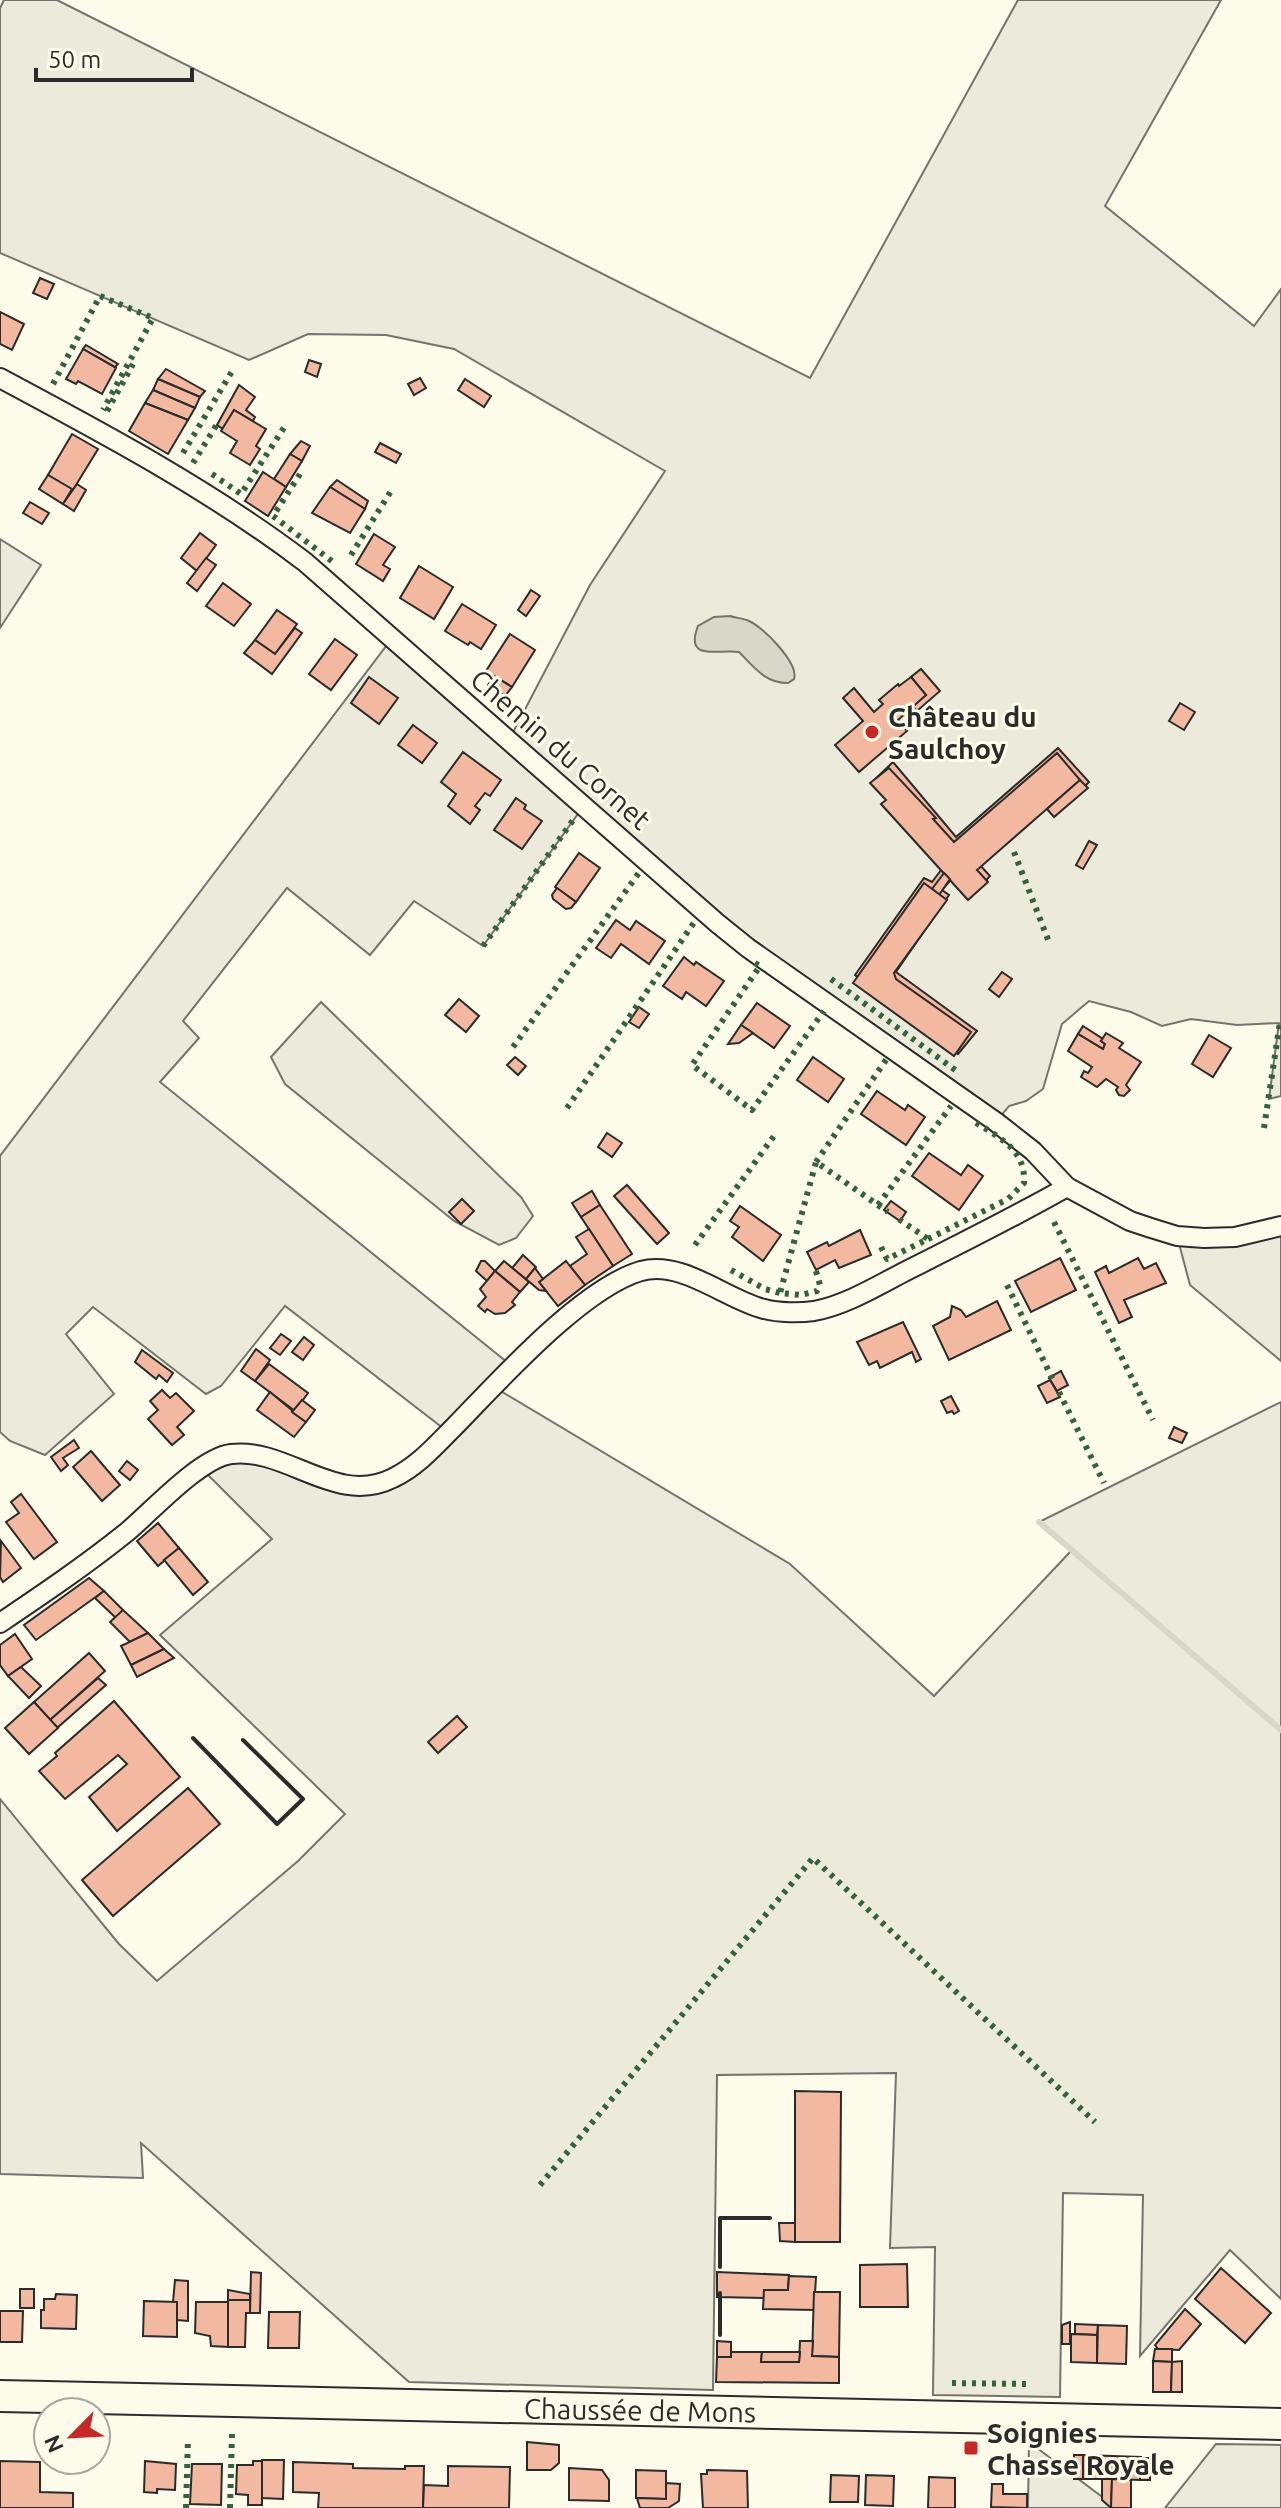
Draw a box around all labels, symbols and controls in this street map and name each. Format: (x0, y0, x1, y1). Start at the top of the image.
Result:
scale bar (36, 32, 192, 82)
text: 50 m (48, 46, 101, 73)
street label: Chemin du Cornet (465, 663, 657, 835)
place label: Château du Saulchoy (888, 701, 1037, 764)
marker: Château du Saulchoy (863, 723, 881, 741)
street label: Chaussée de Mons (524, 2392, 756, 2428)
north arrow (32, 2396, 112, 2476)
place label: Soignies Chasse Royale (987, 2417, 1175, 2480)
text: N (39, 2432, 68, 2457)
marker: Soignies Chasse Royale (962, 2439, 980, 2457)

